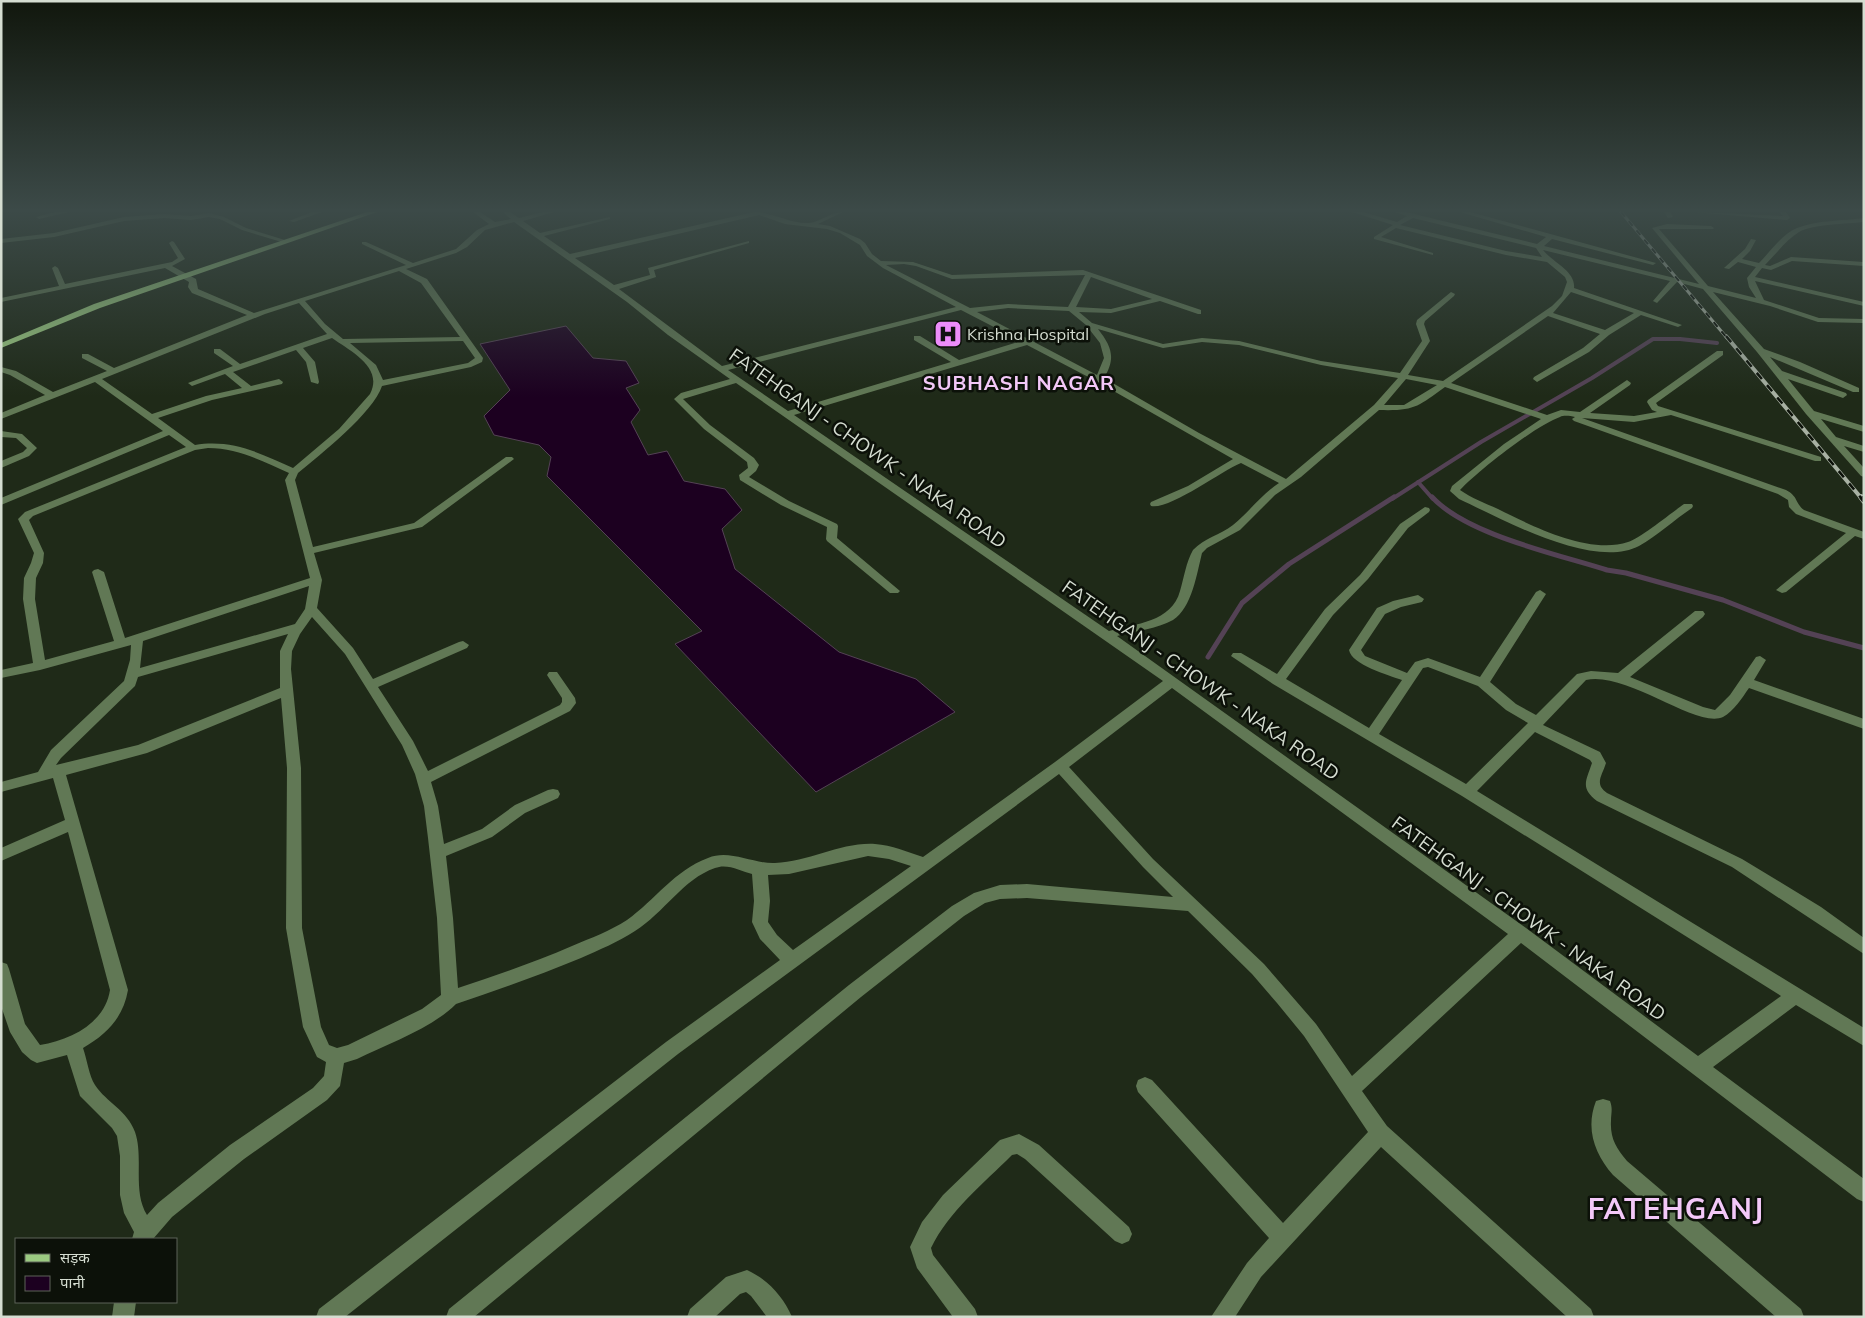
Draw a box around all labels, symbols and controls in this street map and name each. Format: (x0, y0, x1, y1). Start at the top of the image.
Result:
hospital icon: Krishna Hospital (933, 319, 963, 349)
place label: Krishna Hospital (967, 324, 1089, 344)
street label: FATEHGANJ - CHOWK - NAKA ROAD (725, 343, 1011, 553)
district label: SUBHASH NAGAR (923, 370, 1115, 395)
street label: FATEHGANJ - CHOWK - NAKA ROAD (1058, 575, 1344, 785)
street label: FATEHGANJ - CHOWK - NAKA ROAD (1387, 810, 1671, 1026)
district label: FATEHGANJ (1588, 1190, 1764, 1226)
legend (15, 1238, 178, 1303)
text: सड़क (60, 1248, 90, 1267)
text: पानी (60, 1273, 86, 1292)

